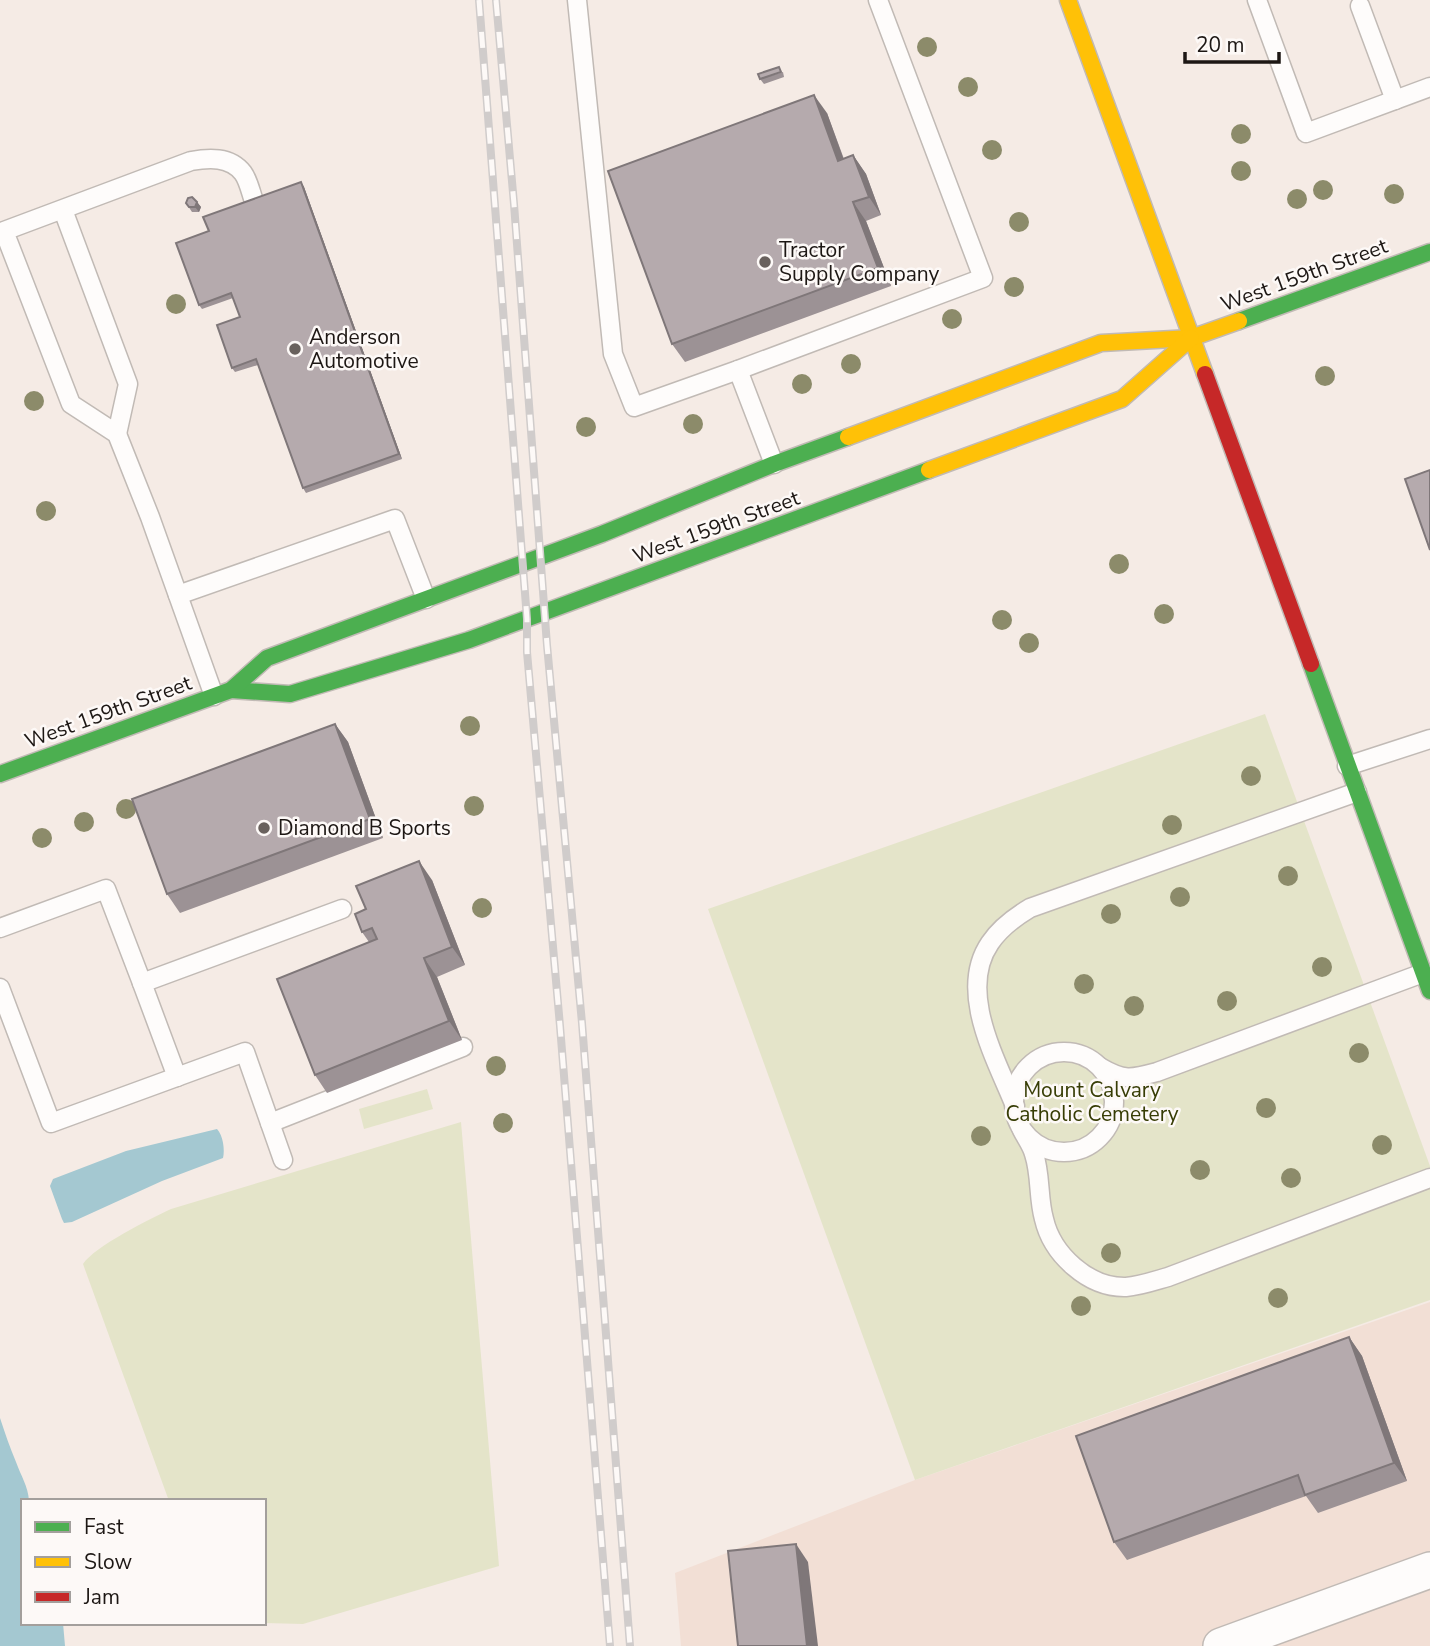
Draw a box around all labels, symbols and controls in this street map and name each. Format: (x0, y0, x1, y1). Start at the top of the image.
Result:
scale bar (1185, 21, 1280, 65)
text: 20 m (1196, 31, 1245, 59)
street label: West 159th Street (1217, 232, 1392, 318)
place label: Tractor Supply Company (779, 236, 940, 288)
marker: Tractor Supply Company (757, 254, 773, 270)
place label: Anderson Automotive (309, 323, 419, 375)
marker: Anderson Automotive (287, 341, 303, 357)
street label: West 159th Street (629, 484, 804, 570)
street label: West 159th Street (21, 669, 196, 755)
place label: Diamond B Sports (278, 814, 451, 842)
marker: Diamond B Sports (256, 820, 272, 836)
park label: Mount Calvary Catholic Cemetery (1005, 1076, 1179, 1128)
legend (21, 1499, 266, 1625)
text: Fast (84, 1513, 124, 1541)
text: Slow (84, 1548, 133, 1576)
text: Jam (83, 1583, 120, 1611)

